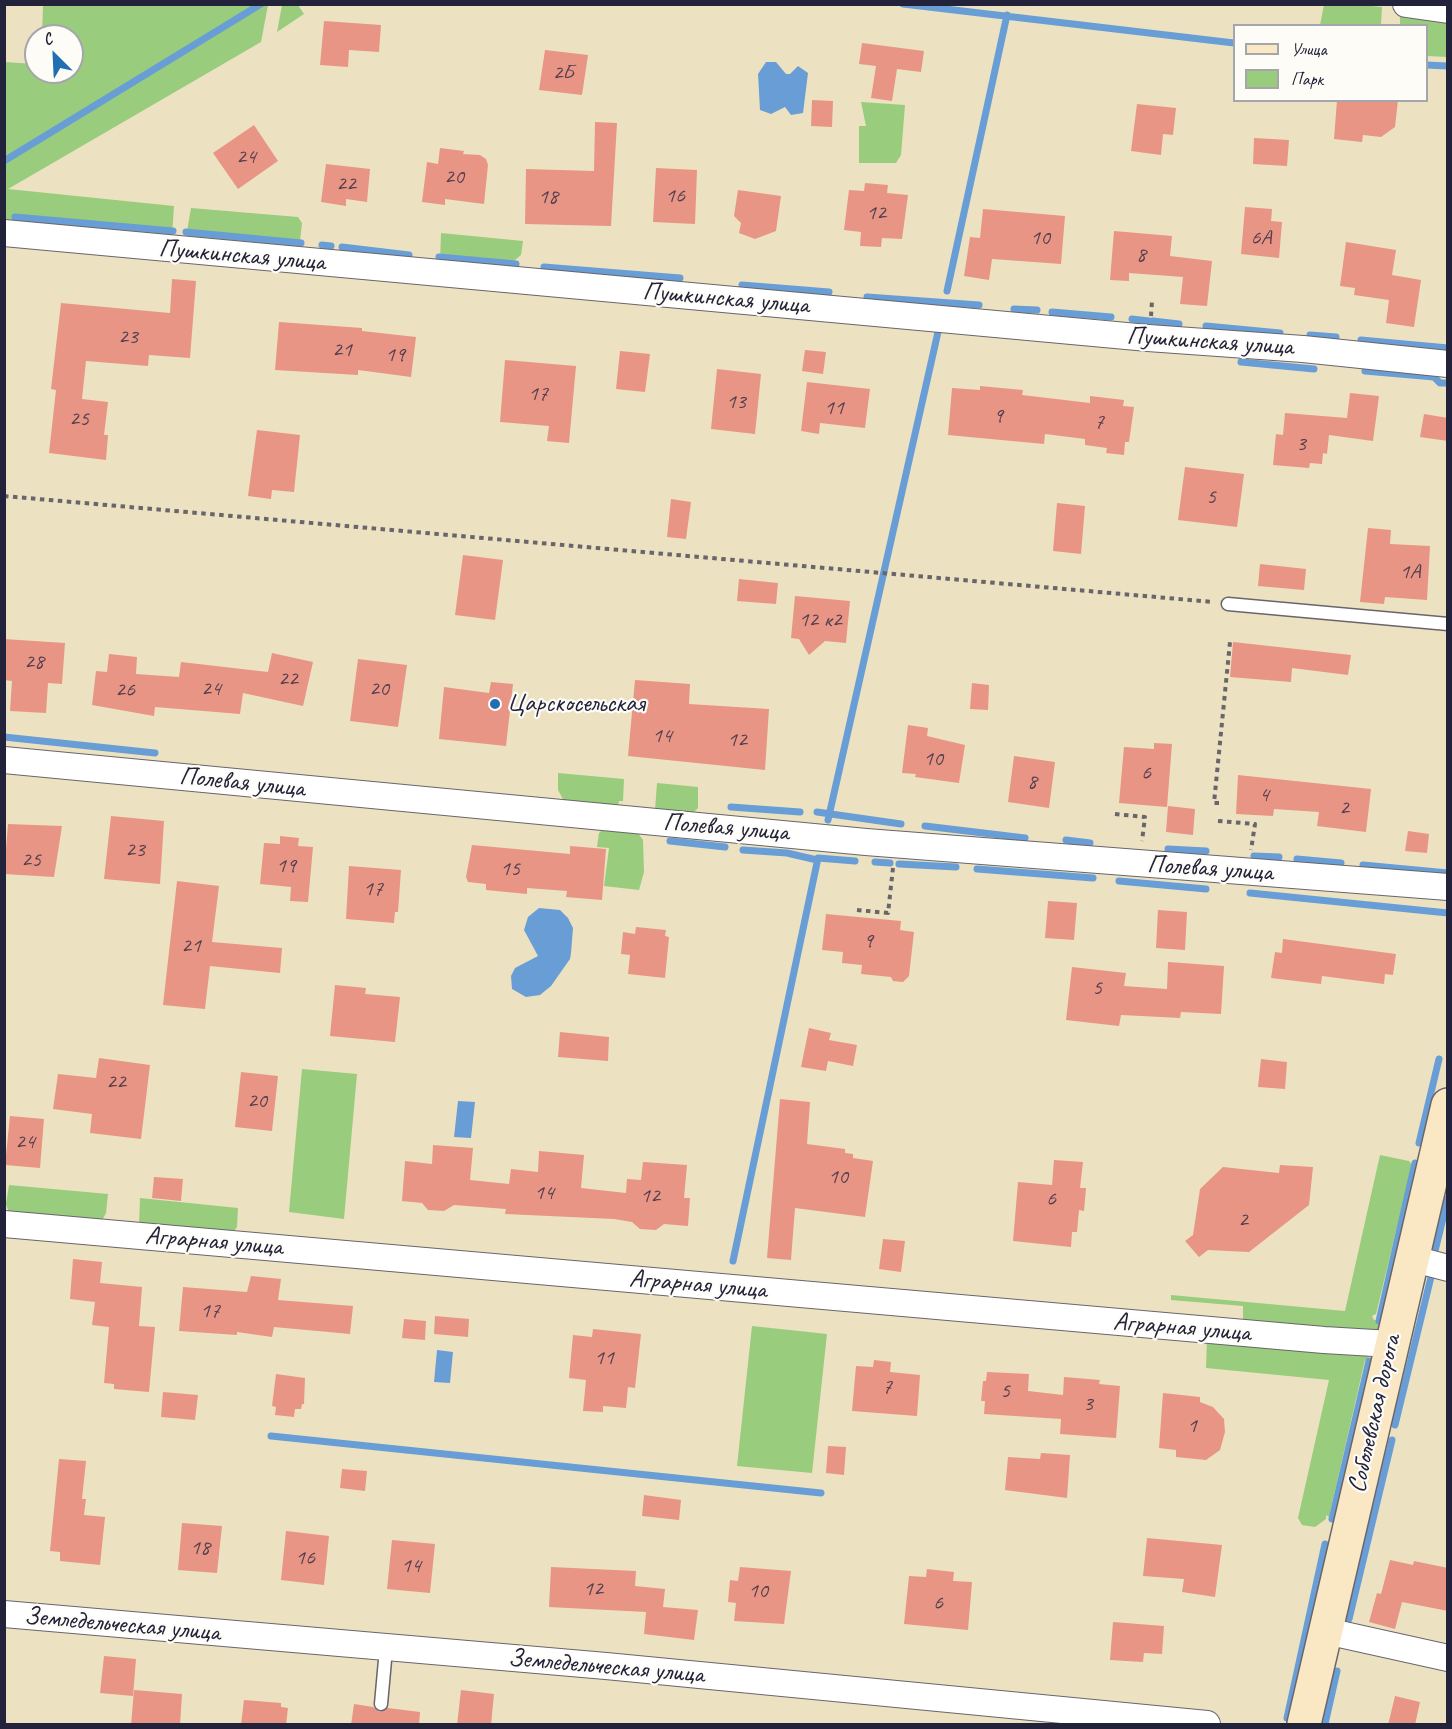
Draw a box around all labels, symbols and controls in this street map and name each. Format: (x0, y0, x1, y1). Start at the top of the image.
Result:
north arrow (24, 24, 84, 84)
legend (1233, 24, 1428, 102)
text: С (40, 29, 55, 50)
text: Улица (1291, 38, 1327, 60)
house number: 2Б (552, 60, 574, 86)
text: Парк (1291, 68, 1323, 90)
house number: 24 (236, 144, 256, 170)
house number: 20 (444, 164, 464, 190)
house number: 22 (336, 171, 356, 197)
house number: 16 (665, 183, 685, 209)
house number: 18 (538, 184, 558, 210)
house number: 12 (866, 200, 886, 226)
house number: 10 (1030, 225, 1050, 251)
house number: 6А (1251, 225, 1271, 251)
street label: Пушкинская улица (158, 233, 326, 279)
house number: 8 (1136, 242, 1146, 268)
street label: Пушкинская улица (642, 276, 810, 322)
street label: Пушкинская улица (1126, 321, 1294, 363)
house number: 23 (118, 324, 138, 350)
house number: 21 (332, 337, 352, 363)
house number: 19 (385, 342, 405, 368)
house number: 17 (528, 381, 548, 407)
house number: 13 (726, 389, 746, 415)
house number: 11 (824, 395, 844, 421)
house number: 9 (993, 403, 1003, 429)
house number: 25 (69, 406, 89, 432)
house number: 7 (1094, 409, 1104, 435)
house number: 3 (1296, 431, 1306, 457)
house number: 5 (1206, 484, 1216, 510)
house number: 1А (1400, 559, 1420, 585)
house number: 12 к2 (798, 607, 842, 633)
house number: 28 (24, 649, 44, 675)
house number: 22 (278, 666, 298, 692)
house number: 24 (201, 676, 221, 702)
house number: 20 (369, 676, 389, 702)
house number: 26 (115, 677, 135, 703)
place label: Царскосельская (507, 688, 644, 720)
marker: Царскосельская (488, 697, 502, 711)
house number: 14 (652, 723, 672, 749)
house number: 12 (727, 727, 747, 753)
house number: 10 (923, 746, 943, 772)
house number: 6 (1141, 760, 1151, 786)
street label: Полевая улица (178, 761, 306, 805)
house number: 8 (1027, 769, 1037, 795)
house number: 4 (1259, 782, 1269, 808)
house number: 2 (1339, 795, 1349, 821)
street label: Полевая улица (662, 807, 790, 849)
house number: 23 (125, 837, 145, 863)
house number: 25 (21, 847, 41, 873)
street label: Полевая улица (1146, 849, 1274, 889)
house number: 19 (276, 853, 296, 879)
house number: 15 (500, 856, 520, 882)
house number: 17 (363, 876, 383, 902)
house number: 9 (863, 928, 873, 954)
house number: 21 (181, 933, 201, 959)
house number: 5 (1092, 975, 1102, 1001)
house number: 22 (106, 1069, 126, 1095)
house number: 20 (247, 1088, 267, 1114)
house number: 24 (15, 1129, 35, 1155)
house number: 10 (828, 1164, 848, 1190)
house number: 14 (534, 1180, 554, 1206)
house number: 12 (640, 1183, 660, 1209)
house number: 6 (1046, 1186, 1056, 1212)
house number: 2 (1238, 1207, 1248, 1233)
street label: Аграрная улица (144, 1220, 284, 1264)
street label: Аграрная улица (628, 1263, 768, 1307)
house number: 17 (200, 1298, 220, 1324)
street label: Аграрная улица (1112, 1306, 1252, 1350)
street label: Соболевская дорога (1342, 1332, 1408, 1496)
house number: 11 (594, 1345, 614, 1371)
house number: 7 (882, 1374, 892, 1400)
house number: 5 (1000, 1378, 1010, 1404)
house number: 3 (1083, 1391, 1093, 1417)
house number: 1 (1187, 1413, 1197, 1439)
house number: 18 (190, 1535, 210, 1561)
house number: 16 (295, 1545, 315, 1571)
house number: 14 (401, 1553, 421, 1579)
house number: 12 (583, 1576, 603, 1602)
house number: 10 (748, 1578, 768, 1604)
house number: 6 (933, 1590, 943, 1616)
street label: Земледельческая улица (23, 1601, 221, 1649)
street label: Земледельческая улица (507, 1643, 705, 1691)

